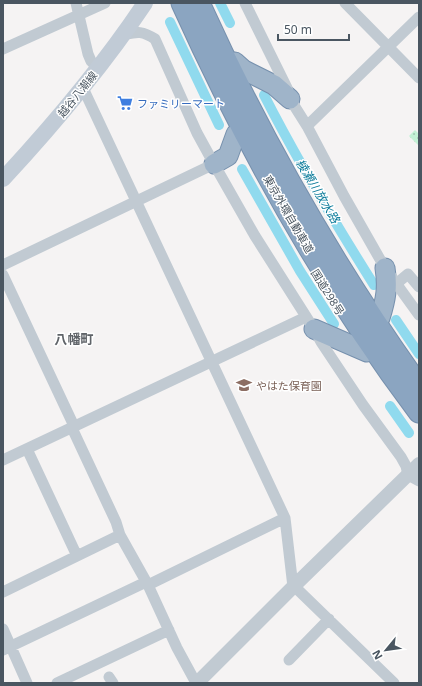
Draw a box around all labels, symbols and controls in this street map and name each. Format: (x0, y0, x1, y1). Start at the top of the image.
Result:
scale bar (278, 16, 349, 42)
text: 50 m (284, 21, 312, 38)
street label: 越谷八潮線 (54, 68, 100, 120)
supermarket icon: ファミリーマート (116, 94, 134, 112)
place label: ファミリーマート (137, 96, 225, 111)
water label: 綾瀬川放水路 (292, 156, 344, 227)
street label: 東京外環自動車道 (261, 172, 317, 256)
street label: 国道298号 (308, 266, 348, 318)
district label: 八幡町 (54, 330, 94, 348)
school or university icon: やはた保育園 (235, 376, 253, 394)
place label: やはた保育園 (256, 378, 322, 393)
north arrow (366, 630, 406, 670)
text: N (368, 648, 386, 663)

